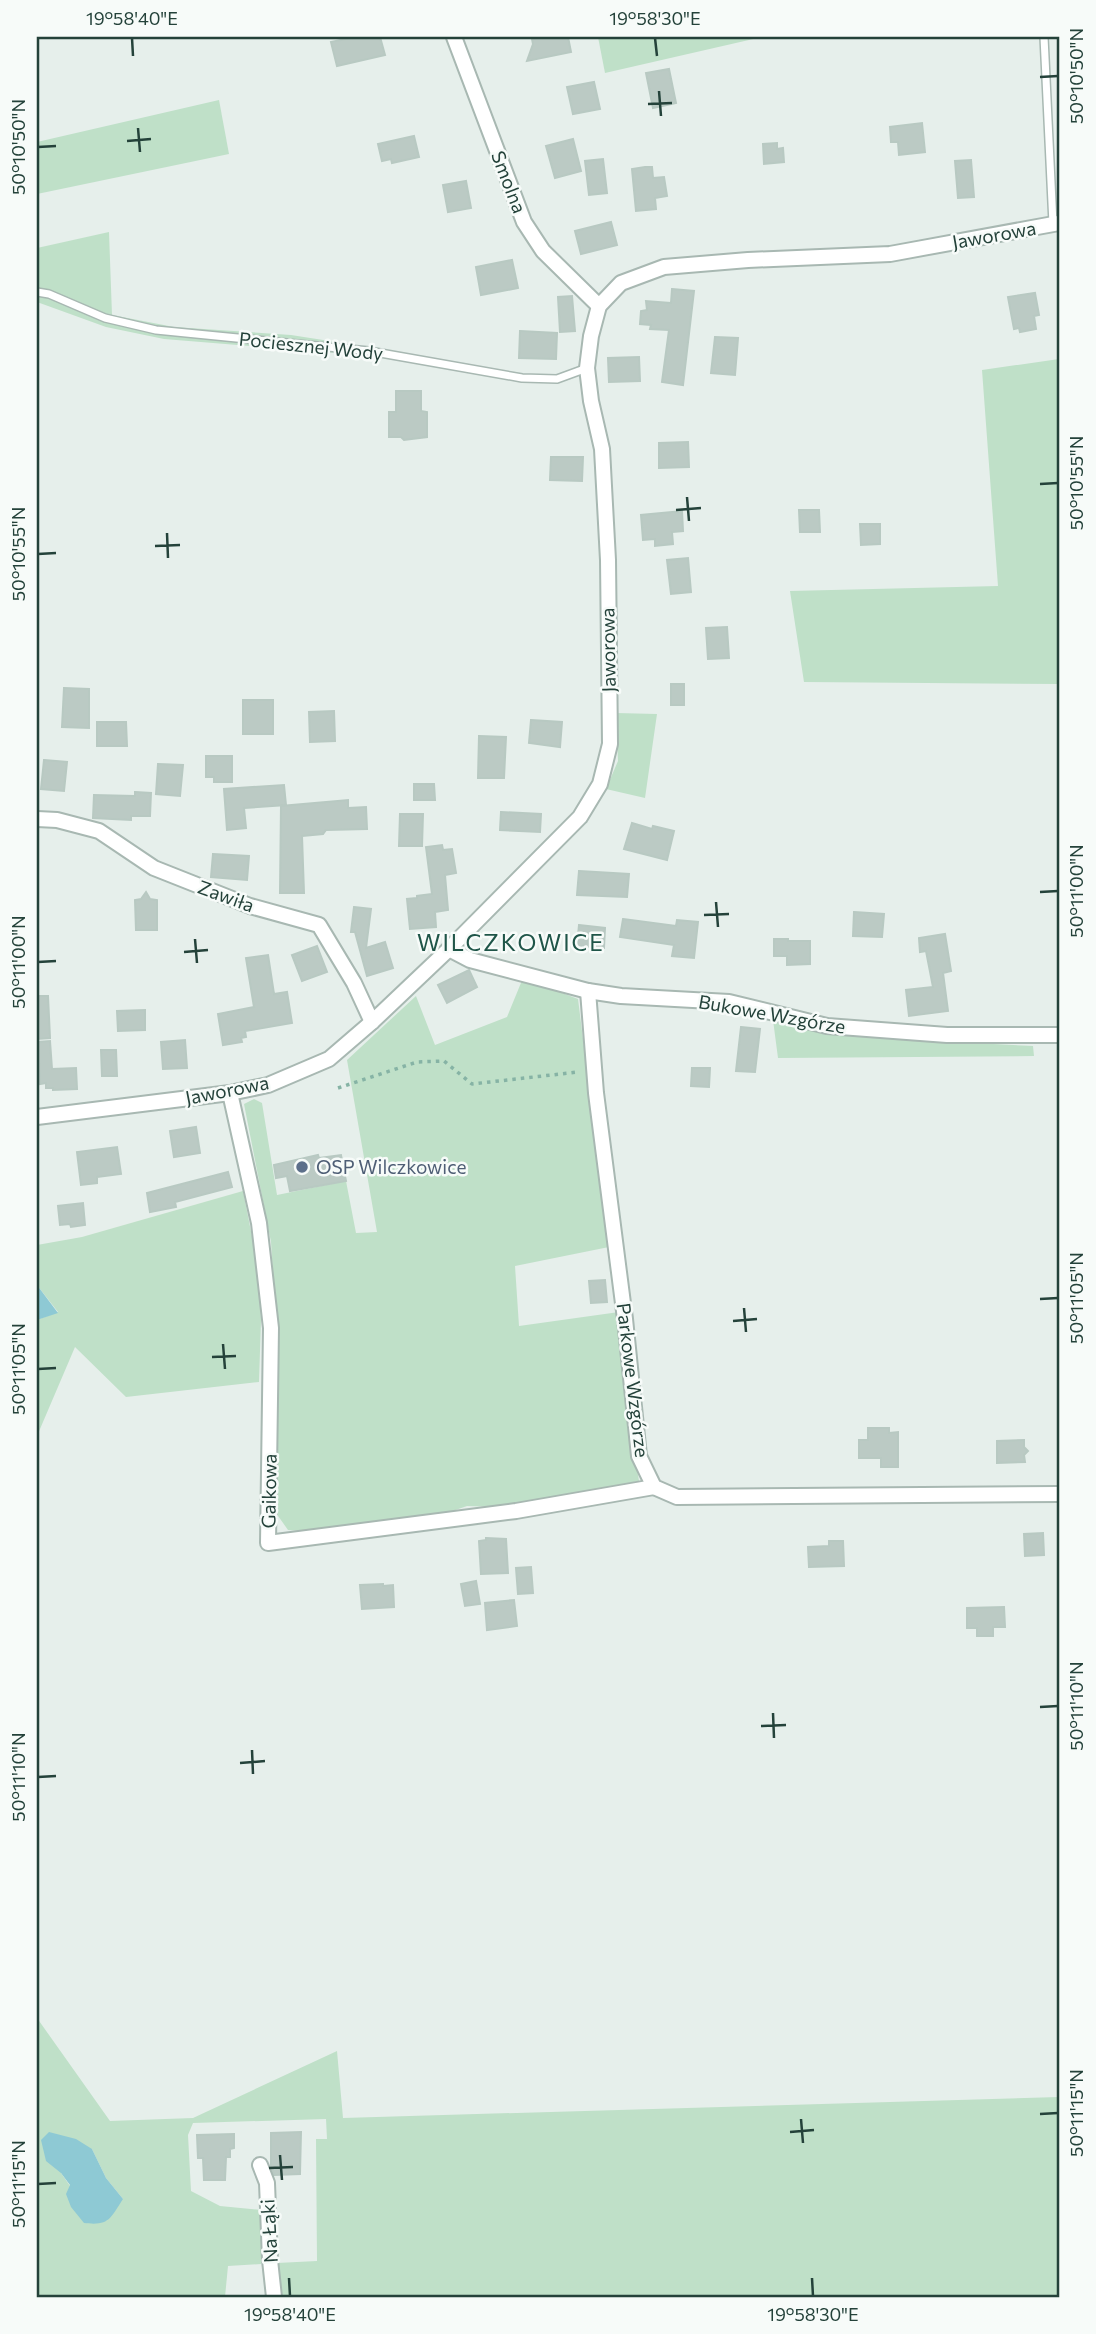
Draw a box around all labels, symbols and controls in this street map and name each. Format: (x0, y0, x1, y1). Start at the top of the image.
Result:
text: 19°58'40"E (86, 7, 178, 29)
text: 19°58'30"E (609, 7, 701, 29)
text: 50°10'50"N (1065, 28, 1087, 124)
text: 50°10'50"N (7, 99, 29, 195)
street label: Smolna (487, 147, 532, 216)
street label: Jaworowa (950, 216, 1038, 253)
street label: Pociesznej Wody (238, 326, 384, 365)
text: 50°10'55"N (1065, 436, 1087, 530)
text: 50°10'55"N (7, 507, 29, 601)
street label: Jaworowa (595, 607, 620, 693)
text: 50°11'00"N (1065, 844, 1087, 938)
street label: Zawiła (195, 875, 257, 916)
text: 50°11'00"N (7, 915, 29, 1009)
district label: WILCZKOWICE (417, 928, 605, 956)
street label: Bukowe Wzgórze (697, 989, 847, 1038)
street label: Jaworowa (183, 1070, 271, 1109)
place label: OSP Wilczkowice (316, 1155, 467, 1178)
marker: OSP Wilczkowice (294, 1159, 310, 1175)
text: 50°11'05"N (1065, 1252, 1087, 1344)
street label: Parkowe Wzgórze (613, 1301, 654, 1459)
text: 50°11'05"N (7, 1323, 29, 1415)
street label: Gaikowa (256, 1453, 281, 1528)
text: 50°11'10"N (1065, 1661, 1087, 1751)
text: 50°11'10"N (7, 1732, 29, 1822)
text: 50°11'15"N (1065, 2069, 1087, 2157)
text: 50°11'15"N (7, 2140, 29, 2228)
street label: Na Łąki (255, 2198, 282, 2264)
text: 19°58'40"E (244, 2303, 336, 2325)
text: 19°58'30"E (767, 2303, 859, 2325)

